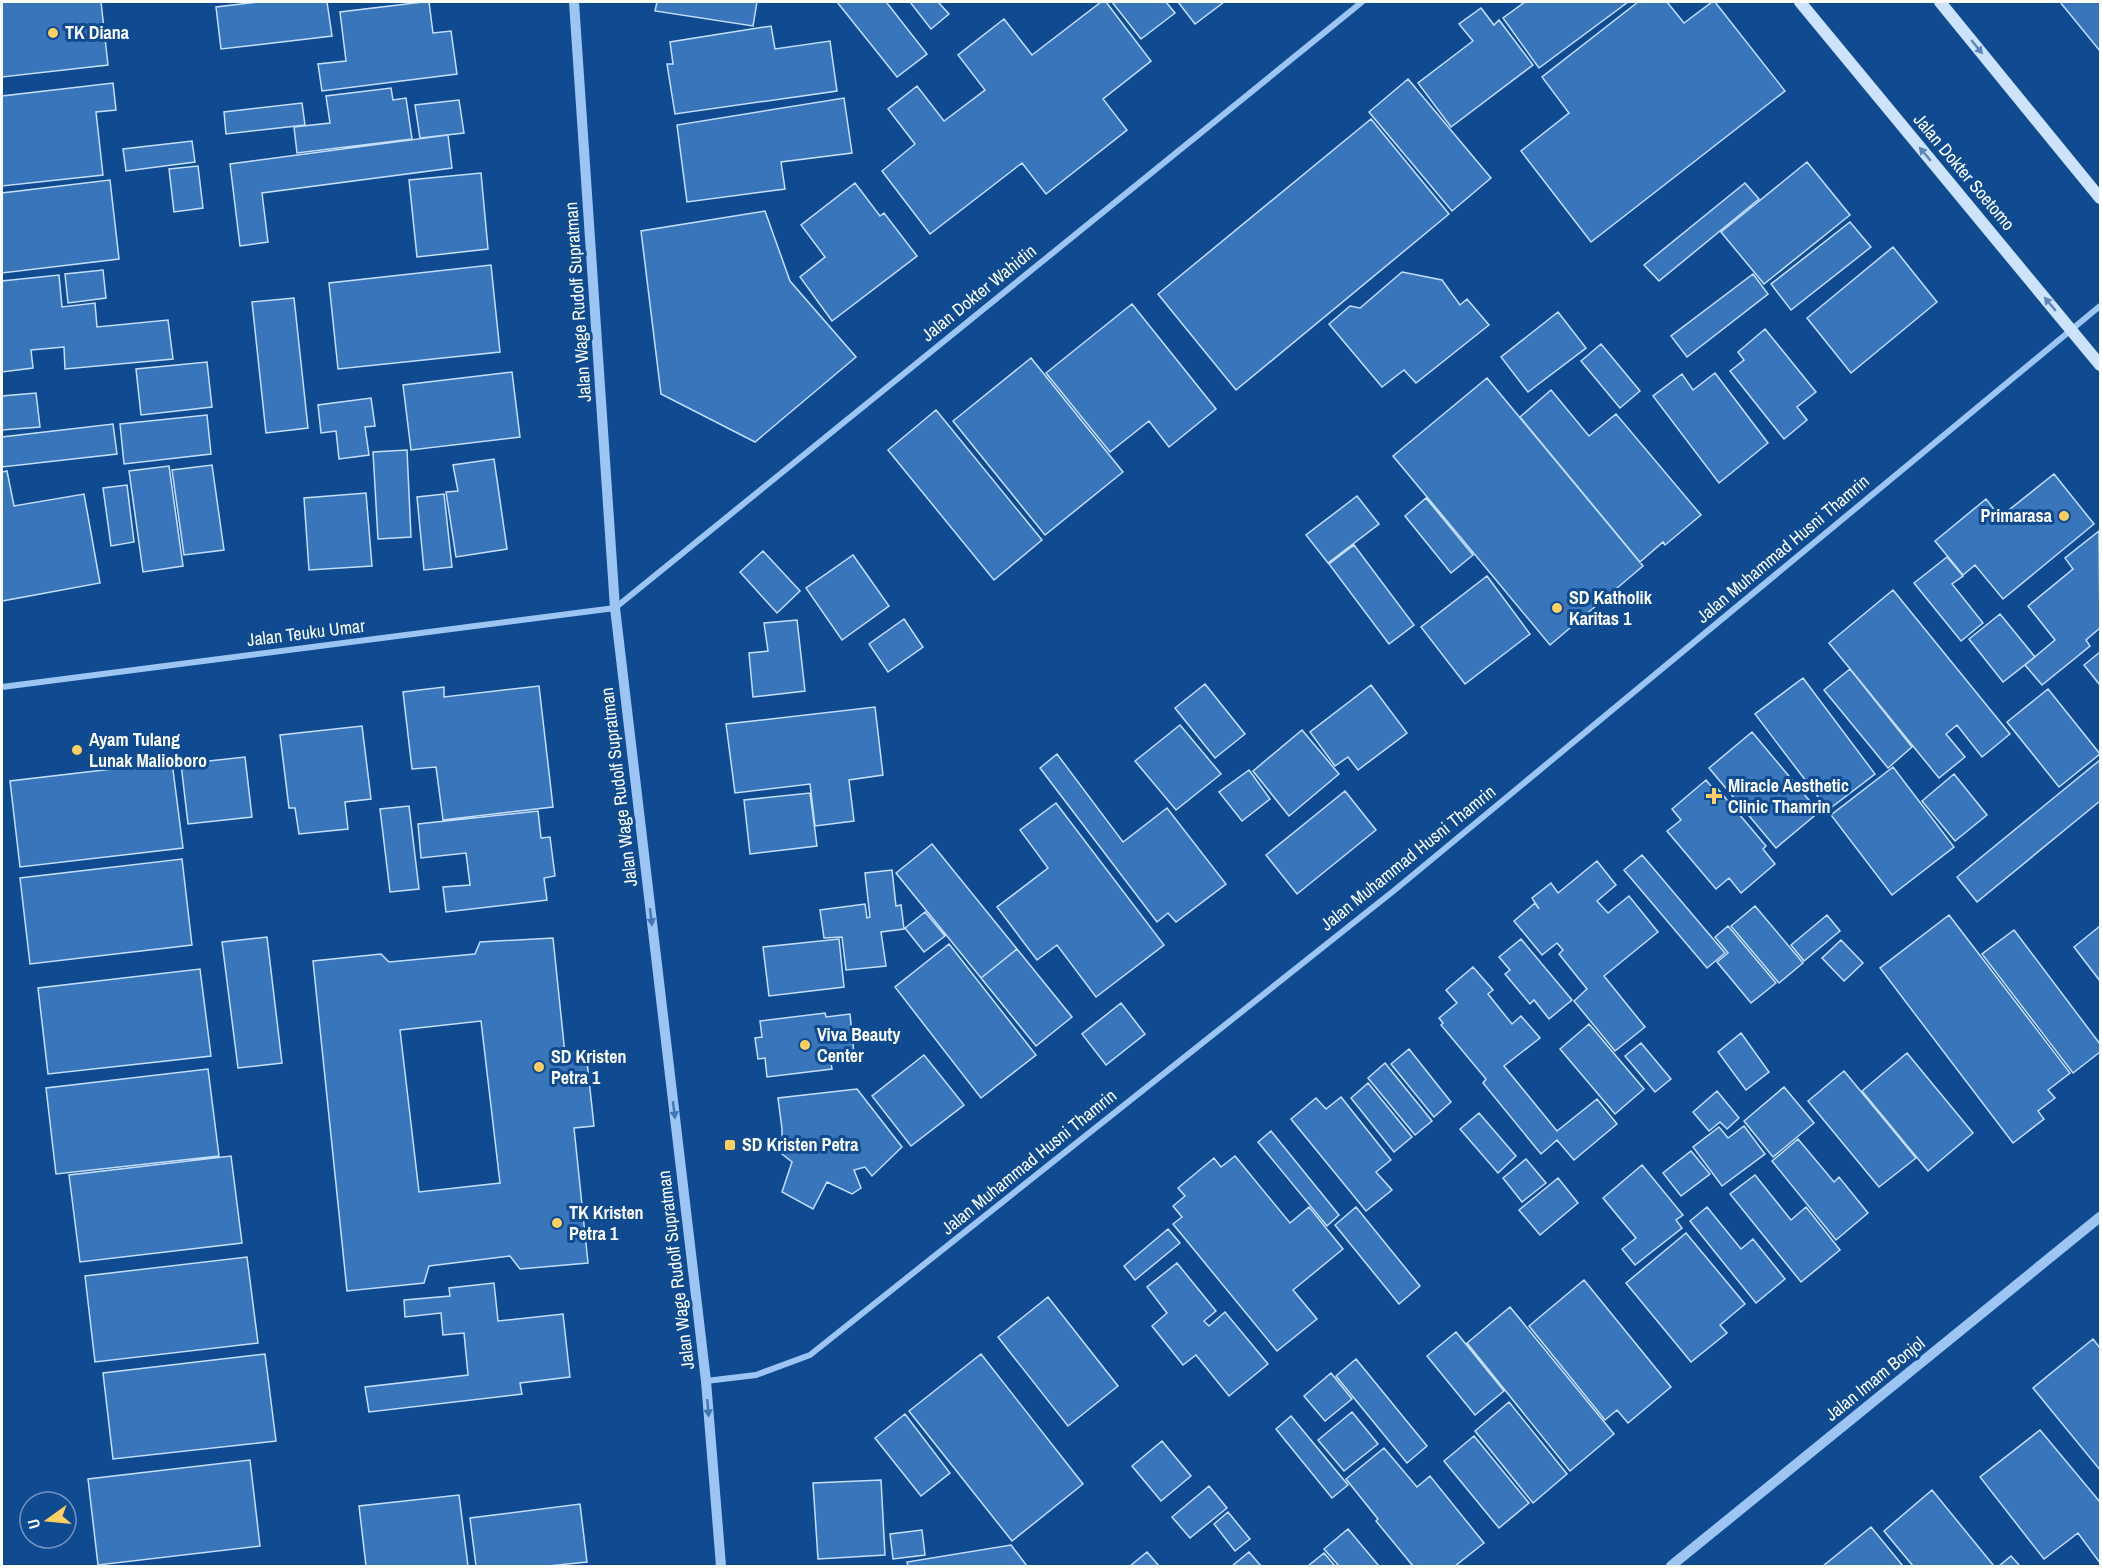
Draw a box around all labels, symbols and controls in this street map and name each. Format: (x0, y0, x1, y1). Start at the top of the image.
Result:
place label: TK Diana (65, 20, 130, 45)
marker: TK Diana (46, 26, 60, 40)
one-way arrow (1971, 39, 1984, 55)
street label: Jalan Dokter Soetomo (1908, 108, 2021, 236)
one-way arrow (1919, 146, 1932, 162)
street label: Jalan Wage Rudolf Supratman (558, 201, 597, 403)
street label: Jalan Dokter Wahidin (916, 238, 1041, 347)
one-way arrow (2045, 296, 2057, 311)
street label: Jalan Muhammad Husni Thamrin (1691, 469, 1875, 629)
place label: Primarasa (1981, 503, 2053, 528)
marker: Primarasa (2057, 509, 2071, 523)
place label: SD Katholik Karitas 1 (1569, 585, 1653, 631)
marker: SD Katholik Karitas 1 (1550, 601, 1564, 615)
street label: Jalan Teuku Umar (246, 613, 366, 652)
street label: Jalan Wage Rudolf Supratman (594, 686, 643, 888)
place label: Ayam Tulang Lunak Malioboro (89, 727, 207, 773)
marker: Ayam Tulang Lunak Malioboro (70, 743, 84, 757)
place label: Miracle Aesthetic Clinic Thamrin (1728, 773, 1849, 819)
street label: Jalan Muhammad Husni Thamrin (1315, 779, 1501, 936)
marker: Miracle Aesthetic Clinic Thamrin (1705, 787, 1723, 805)
one-way arrow (646, 907, 656, 926)
place label: Viva Beauty Center (817, 1022, 901, 1068)
marker: Viva Beauty Center (798, 1038, 812, 1052)
place label: SD Kristen Petra 1 (551, 1044, 626, 1090)
marker: SD Kristen Petra 1 (532, 1060, 546, 1074)
street label: Jalan Muhammad Husni Thamrin (936, 1083, 1122, 1240)
one-way arrow (669, 1101, 679, 1120)
place label: SD Kristen Petra (742, 1132, 859, 1157)
marker: SD Kristen Petra (723, 1138, 737, 1152)
street label: Jalan Wage Rudolf Supratman (651, 1169, 700, 1371)
place label: TK Kristen Petra 1 (569, 1200, 644, 1246)
marker: TK Kristen Petra 1 (550, 1216, 564, 1230)
street label: Jalan Imam Bonjol (1820, 1331, 1930, 1427)
one-way arrow (703, 1399, 713, 1418)
north arrow (18, 1490, 78, 1550)
text: U (22, 1516, 45, 1531)

